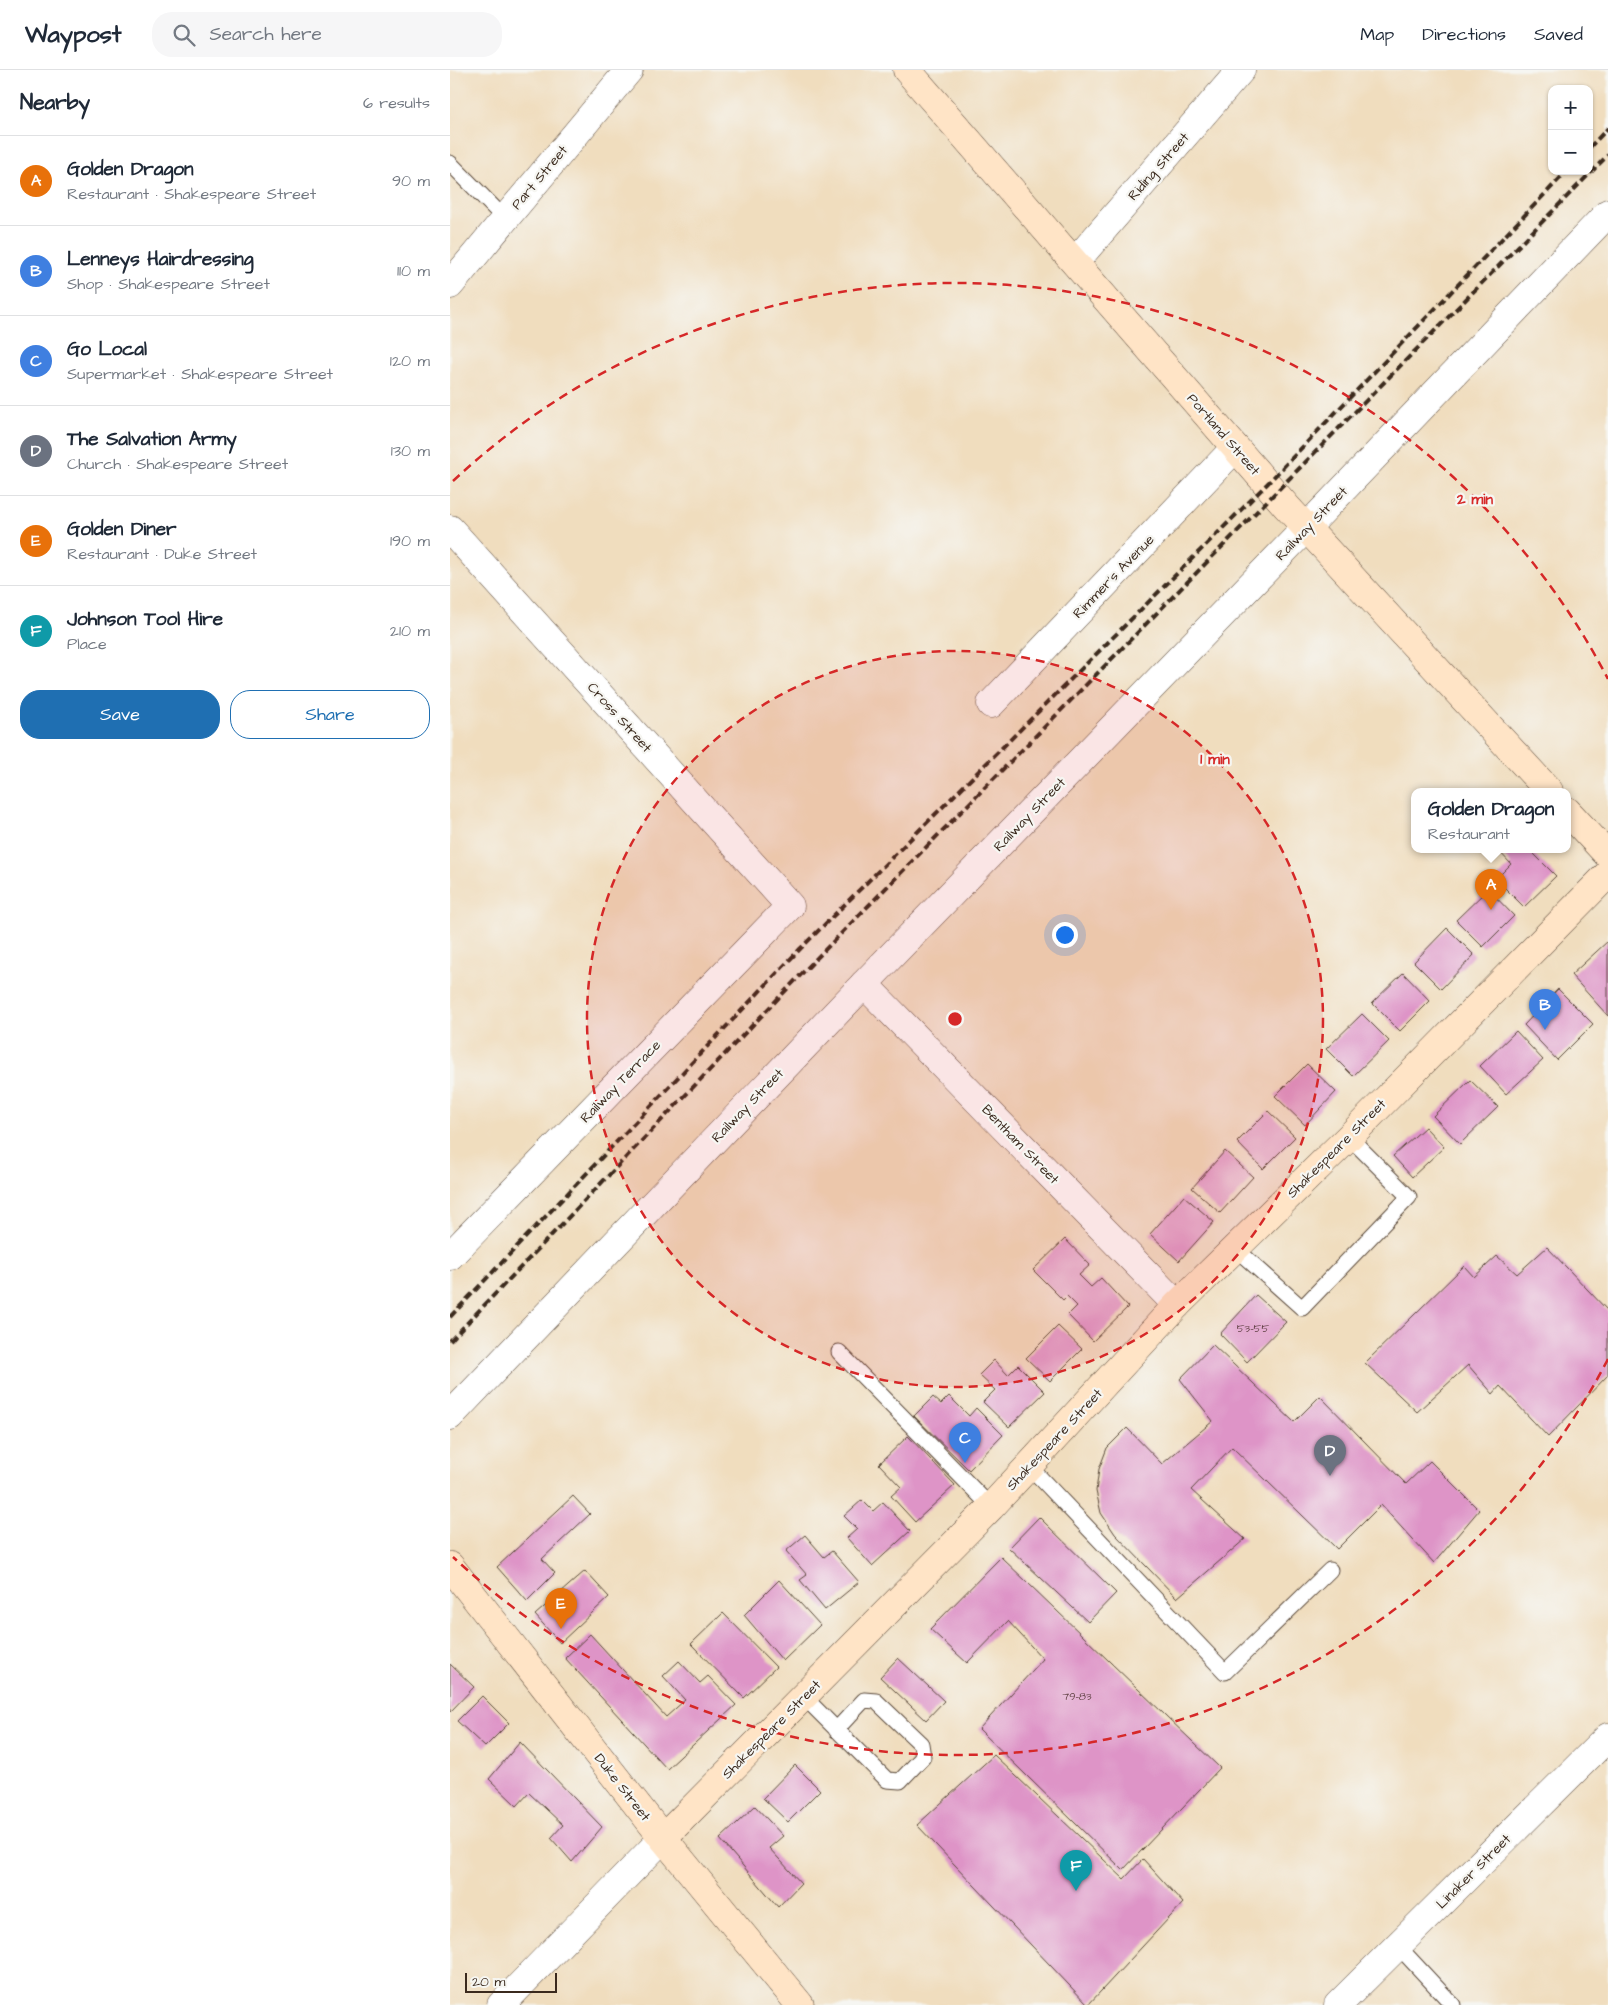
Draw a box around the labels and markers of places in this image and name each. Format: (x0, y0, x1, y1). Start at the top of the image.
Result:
pin: A (1475, 869, 1507, 910)
pin: B (1529, 989, 1561, 1030)
centre of rings (946, 1010, 964, 1028)
pin: C (949, 1422, 981, 1463)
pin: D (1314, 1435, 1346, 1476)
pin: E (545, 1588, 577, 1629)
pin: F (1060, 1850, 1092, 1891)

